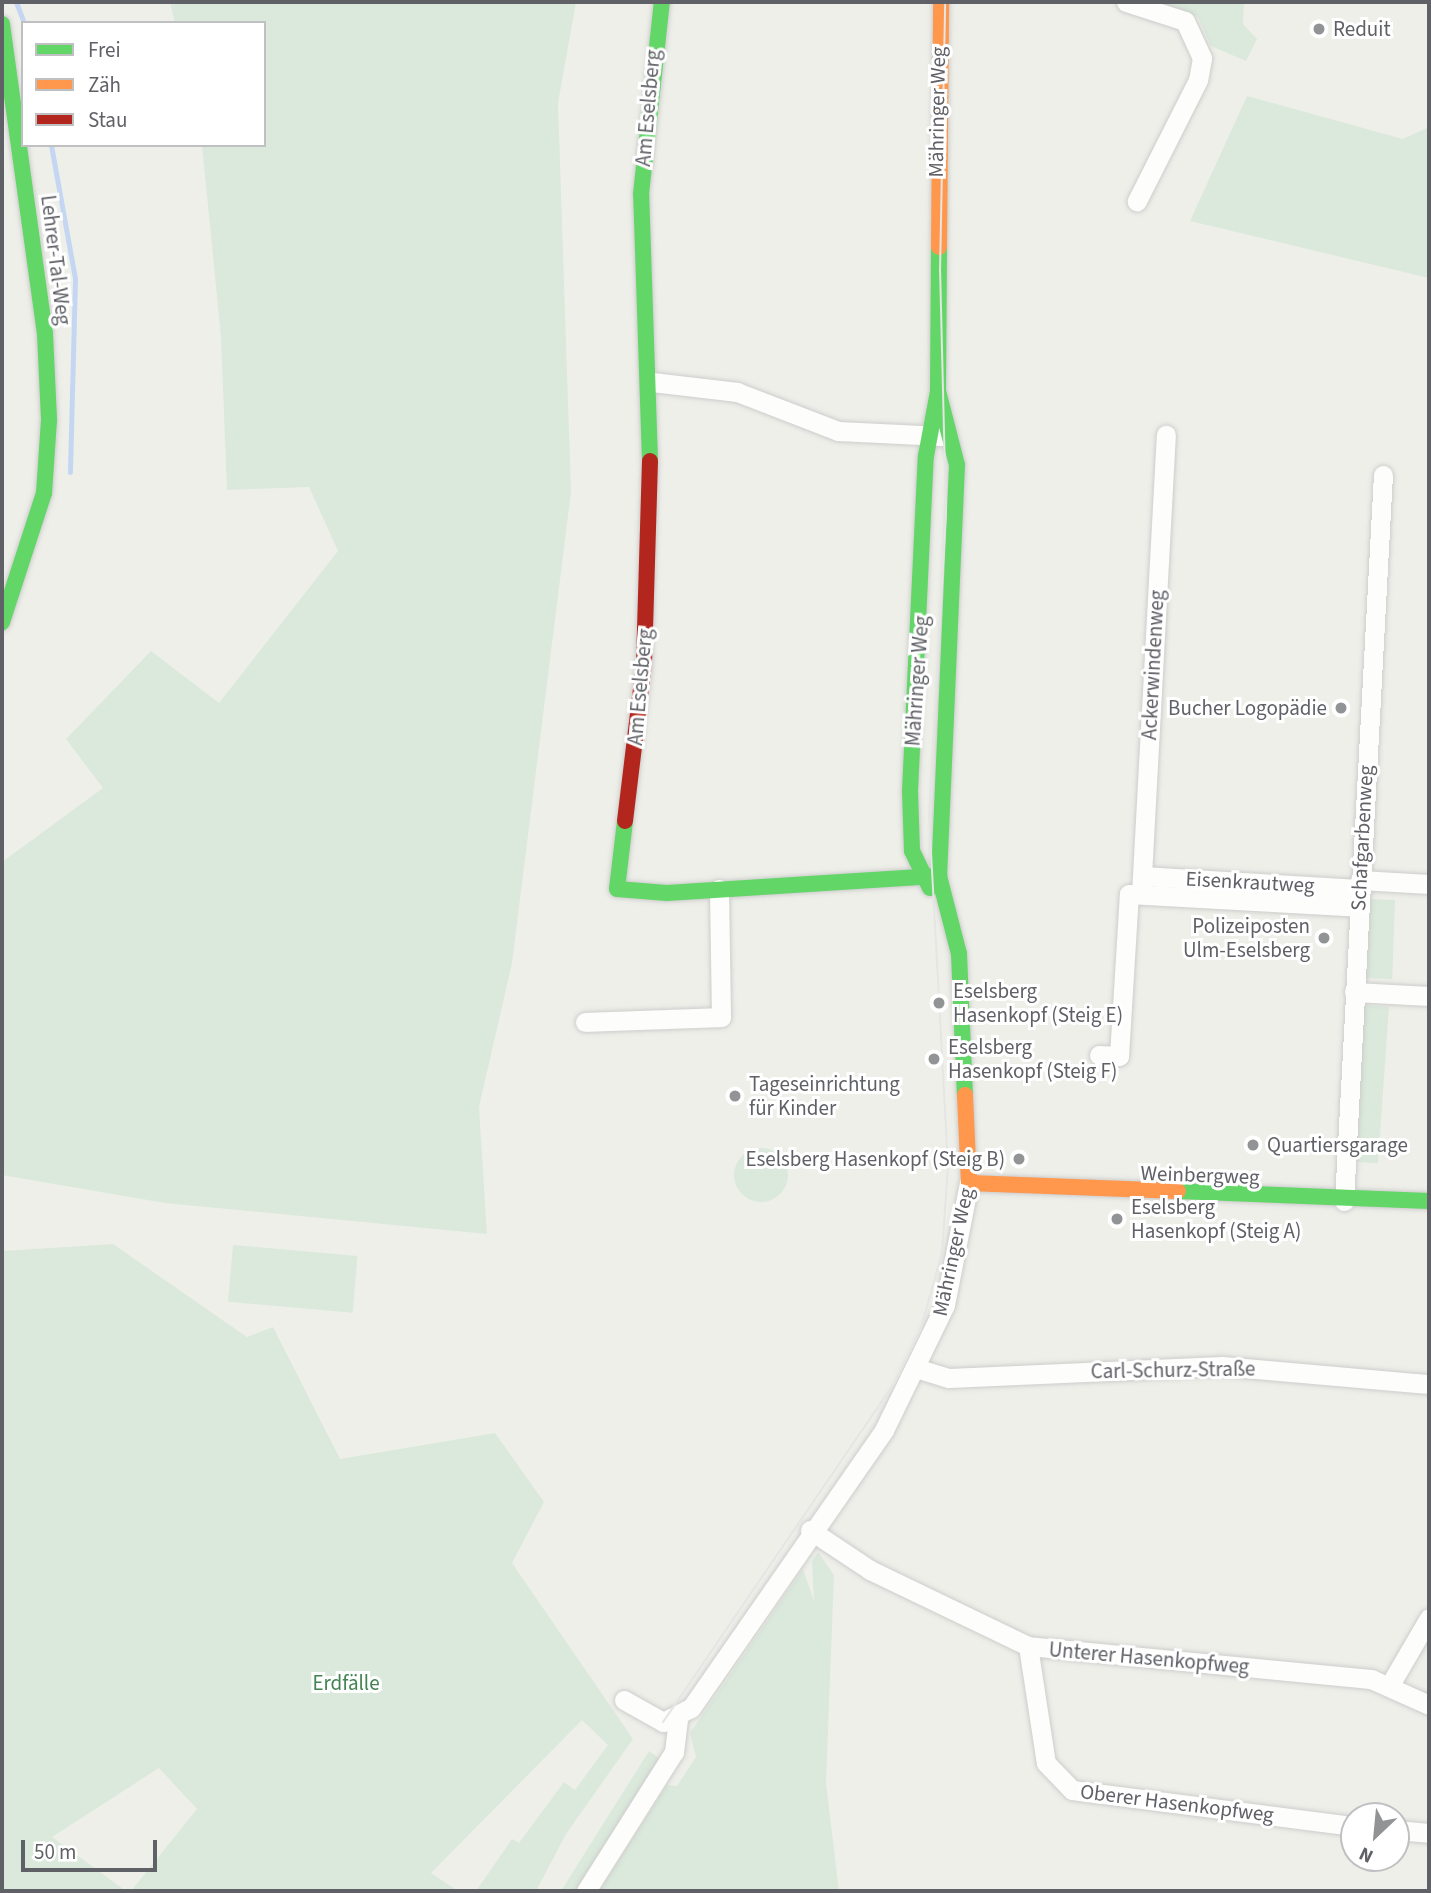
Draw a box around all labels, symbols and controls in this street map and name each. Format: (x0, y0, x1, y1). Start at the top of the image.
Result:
place label: Reduit (1333, 16, 1390, 42)
legend (21, 21, 266, 147)
marker: Reduit (1311, 21, 1327, 37)
text: Frei (88, 35, 121, 65)
street label: Mähringer Weg (923, 46, 951, 178)
street label: Am Eselsberg (630, 49, 666, 167)
text: Zäh (88, 70, 121, 100)
text: Stau (88, 105, 127, 135)
street label: Lehrer-Tal-Weg (36, 194, 76, 326)
street label: Ackerwindenweg (1136, 589, 1170, 741)
street label: Mähringer Weg (900, 615, 934, 747)
street label: Am Eselsberg (622, 628, 658, 746)
place label: Bucher Logopädie (1168, 695, 1327, 721)
marker: Bucher Logopädie (1333, 700, 1349, 716)
street label: Schafgarbenweg (1346, 764, 1378, 912)
street label: Eisenkrautweg (1185, 866, 1315, 898)
place label: Polizeiposten Ulm-Eselsberg (1183, 913, 1310, 963)
marker: Polizeiposten Ulm-Eselsberg (1316, 930, 1332, 946)
place label: Eselsberg Hasenkopf (Steig E) (953, 978, 1123, 1028)
marker: Eselsberg Hasenkopf (Steig E) (931, 995, 947, 1011)
place label: Eselsberg Hasenkopf (Steig F) (948, 1034, 1117, 1084)
marker: Eselsberg Hasenkopf (Steig F) (926, 1051, 942, 1067)
place label: Tageseinrichtung für Kinder (749, 1071, 900, 1121)
marker: Tageseinrichtung für Kinder (727, 1088, 743, 1104)
place label: Quartiersgarage (1267, 1132, 1408, 1158)
marker: Quartiersgarage (1245, 1137, 1261, 1153)
place label: Eselsberg Hasenkopf (Steig B) (745, 1146, 1005, 1172)
marker: Eselsberg Hasenkopf (Steig B) (1011, 1151, 1027, 1167)
street label: Weinbergweg (1140, 1160, 1260, 1190)
street label: Mähringer Weg (927, 1185, 979, 1319)
place label: Eselsberg Hasenkopf (Steig A) (1131, 1194, 1301, 1244)
marker: Eselsberg Hasenkopf (Steig A) (1109, 1211, 1125, 1227)
street label: Carl-Schurz-Straße (1090, 1356, 1256, 1384)
street label: Unterer Hasenkopfweg (1048, 1637, 1250, 1679)
park label: Erdfälle (312, 1670, 380, 1696)
street label: Oberer Hasenkopfweg (1079, 1779, 1275, 1827)
north arrow (1340, 1802, 1410, 1872)
scale bar (24, 1826, 161, 1870)
text: 50 m (34, 1837, 76, 1867)
text: N (1355, 1840, 1378, 1869)

